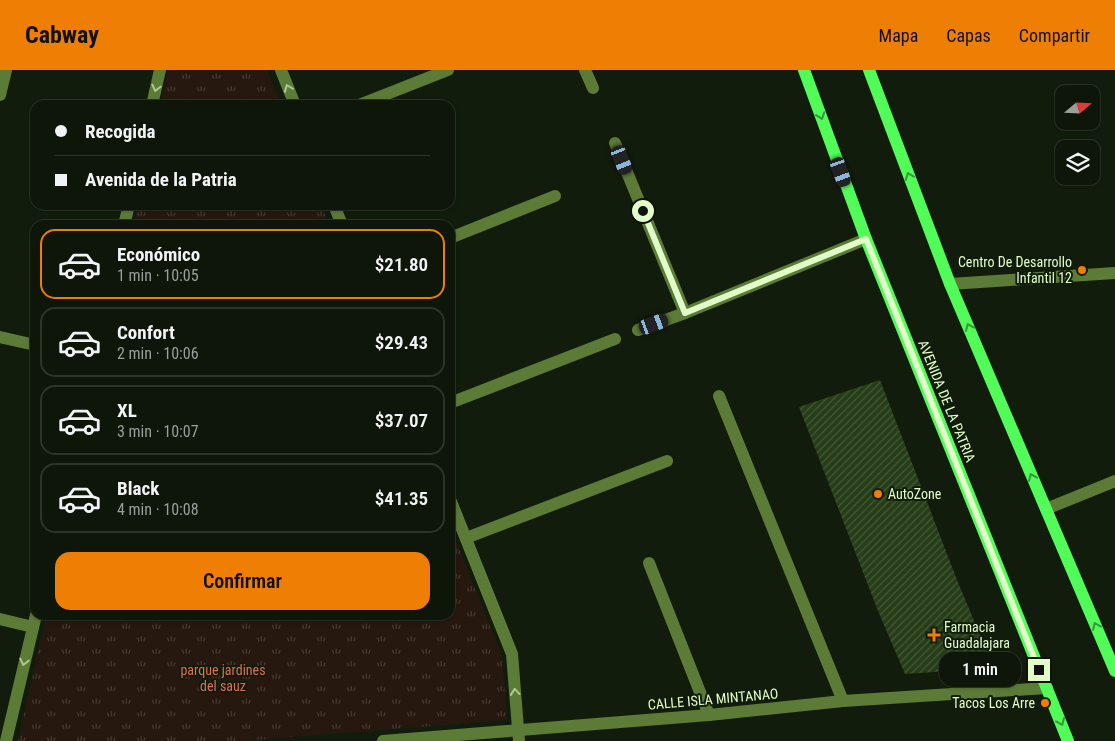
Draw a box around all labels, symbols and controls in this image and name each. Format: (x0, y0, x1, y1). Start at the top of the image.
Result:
text: Cabway (25, 21, 99, 49)
text: Mapa (879, 25, 918, 46)
text: Capas (946, 25, 991, 46)
text: Compartir (1019, 25, 1090, 46)
one-way arrow (151, 83, 162, 92)
one-way arrow (284, 84, 294, 92)
north arrow (1055, 85, 1100, 130)
map controls (1055, 85, 1100, 185)
one-way arrow (815, 111, 825, 120)
text: Recogida (85, 120, 156, 143)
button: layers (1055, 140, 1100, 185)
car (609, 143, 634, 177)
car (828, 155, 853, 189)
text: Avenida de la Patria (85, 168, 237, 191)
one-way arrow (905, 172, 915, 181)
route start (632, 200, 654, 222)
icon: car (57, 242, 102, 287)
text: Económico (117, 243, 200, 266)
text: $21.80 (375, 253, 428, 276)
place label: Centro De Desarrollo Infantil 12 (958, 254, 1072, 286)
marker: Centro De Desarrollo Infantil 12 (1076, 264, 1088, 276)
text: 1 min · 10:05 (117, 266, 199, 285)
car (637, 312, 670, 336)
icon: car (57, 320, 102, 365)
text: Confort (117, 321, 175, 344)
one-way arrow (964, 323, 975, 332)
text: $29.43 (375, 331, 428, 354)
street label: AVENIDA DE LA PATRIA (915, 338, 979, 464)
text: 2 min · 10:06 (117, 344, 199, 363)
icon: car (57, 398, 102, 443)
text: XL (117, 399, 137, 422)
text: $37.07 (375, 409, 428, 432)
text: 3 min · 10:07 (117, 422, 199, 441)
one-way arrow (1028, 473, 1039, 482)
icon: car (57, 476, 102, 521)
text: Black (117, 477, 159, 500)
place label: AutoZone (888, 486, 942, 502)
text: $41.35 (375, 487, 428, 510)
marker: AutoZone (872, 488, 884, 500)
text: 4 min · 10:08 (117, 500, 199, 519)
button: Confirmar (55, 552, 430, 610)
place label: Farmacia Guadalajara (944, 619, 1010, 651)
one-way arrow (1092, 622, 1102, 631)
marker: Farmacia Guadalajara (928, 629, 940, 641)
callout: 1 min (939, 652, 1022, 688)
one-way arrow (19, 658, 30, 667)
route end (1028, 659, 1050, 681)
text: 1 min (962, 660, 998, 679)
park label: parque jardines del sauz (180, 662, 266, 694)
street label: CALLE ISLA MINTANAO (647, 685, 779, 713)
one-way arrow (510, 688, 521, 696)
place label: Tacos Los Arre (952, 695, 1035, 711)
marker: Tacos Los Arre (1039, 697, 1051, 709)
one-way arrow (1054, 717, 1065, 726)

